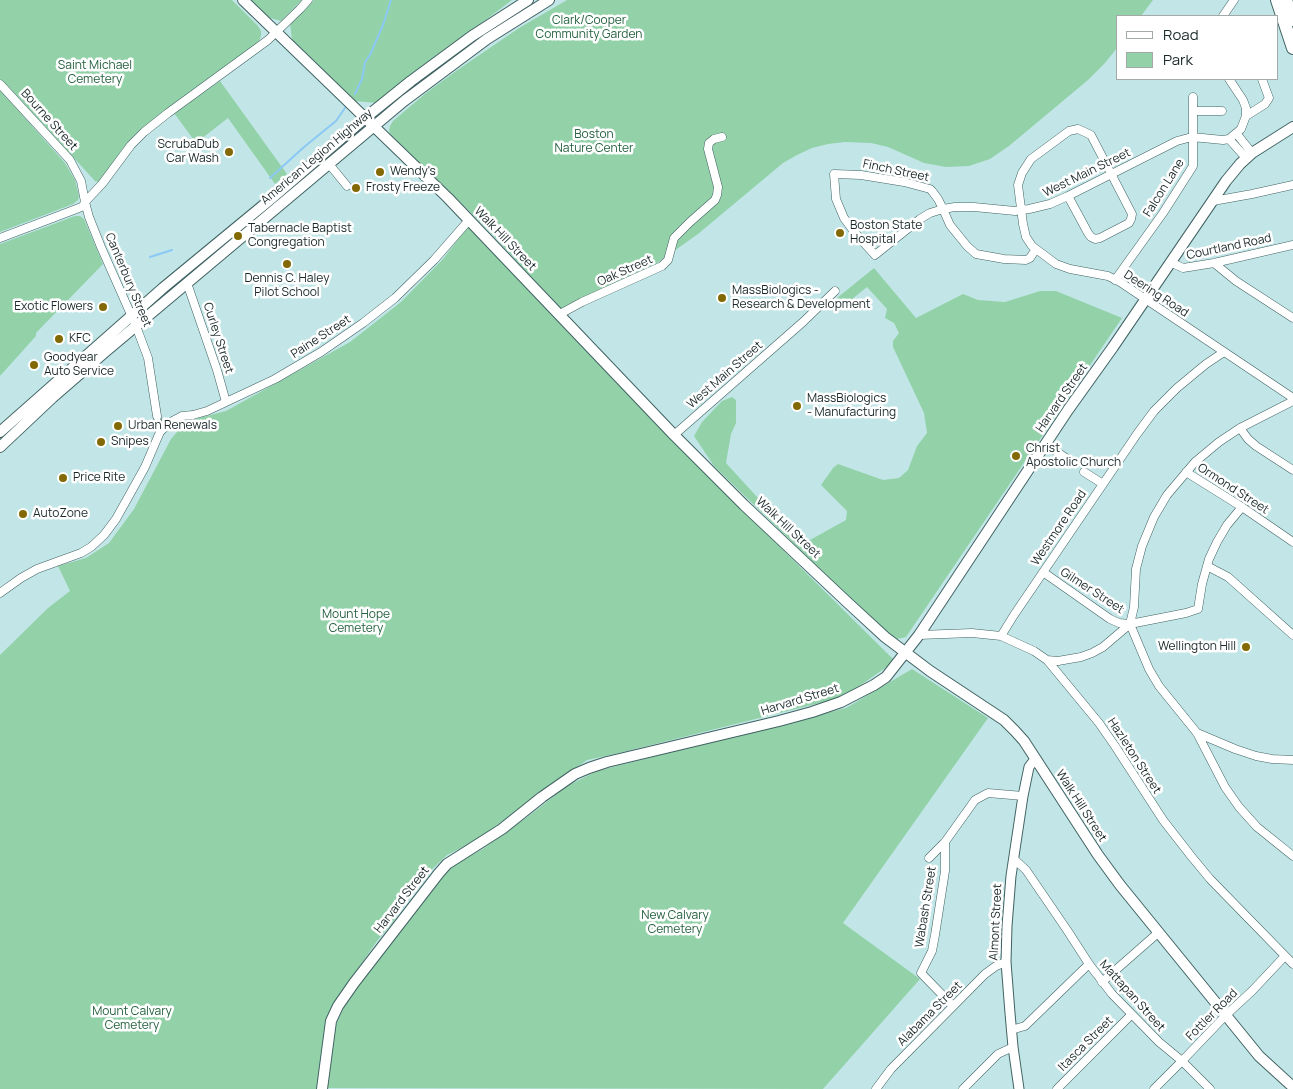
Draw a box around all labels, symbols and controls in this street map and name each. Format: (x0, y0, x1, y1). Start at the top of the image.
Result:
park label: Clark/Cooper Community Garden (536, 14, 642, 42)
legend (1116, 15, 1278, 80)
text: Road (1163, 24, 1199, 45)
text: Park (1163, 49, 1193, 70)
park label: Saint Michael Cemetery (58, 59, 132, 87)
street label: Bourne Street (18, 86, 80, 154)
street label: American Legion Highway (258, 106, 376, 208)
park label: Boston Nature Center (555, 128, 633, 156)
place label: ScrubaDub Car Wash (157, 138, 219, 166)
marker: ScrubaDub Car Wash (223, 146, 235, 158)
street label: West Main Street (1041, 146, 1133, 200)
street label: Finch Street (862, 157, 930, 185)
street label: Falcon Lane (1141, 157, 1187, 219)
place label: Wendy's (390, 165, 436, 179)
marker: Wendy's (374, 166, 386, 178)
place label: Frosty Freeze (366, 181, 440, 195)
marker: Frosty Freeze (350, 182, 362, 194)
street label: Walk Hill Street (471, 204, 539, 274)
place label: Boston State Hospital (850, 219, 922, 247)
place label: Tabernacle Baptist Congregation (248, 222, 352, 250)
marker: Boston State Hospital (834, 227, 846, 239)
marker: Tabernacle Baptist Congregation (232, 230, 244, 242)
street label: Canterbury Street (102, 231, 154, 329)
street label: Courtland Road (1185, 231, 1273, 263)
street label: Oak Street (595, 252, 655, 290)
marker: Dennis C. Haley Pilot School (281, 258, 293, 270)
street label: Deering Road (1121, 268, 1191, 320)
place label: Dennis C. Haley Pilot School (245, 272, 329, 300)
place label: MassBiologics - Research & Development (732, 284, 871, 312)
marker: MassBiologics - Research & Development (716, 292, 728, 304)
place label: Exotic Flowers (14, 300, 93, 314)
marker: Exotic Flowers (97, 301, 109, 313)
street label: Curley Street (200, 301, 236, 375)
street label: Paine Street (288, 312, 354, 362)
place label: KFC (69, 332, 91, 346)
marker: KFC (53, 333, 65, 345)
street label: West Main Street (684, 338, 766, 412)
place label: Goodyear Auto Service (44, 351, 114, 379)
marker: Goodyear Auto Service (28, 359, 40, 371)
street label: Harvard Street (1033, 361, 1091, 435)
place label: MassBiologics - Manufacturing (807, 392, 896, 420)
marker: MassBiologics - Manufacturing (791, 400, 803, 412)
place label: Urban Renewals (128, 419, 217, 433)
marker: Urban Renewals (112, 420, 124, 432)
place label: Snipes (111, 435, 149, 449)
marker: Snipes (95, 436, 107, 448)
place label: Christ Apostolic Church (1026, 442, 1121, 470)
marker: Christ Apostolic Church (1010, 450, 1022, 462)
street label: Ormond Street (1195, 461, 1271, 517)
place label: Price Rite (73, 471, 125, 485)
marker: Price Rite (57, 472, 69, 484)
street label: Westmore Road (1028, 488, 1090, 568)
street label: Walk Hill Street (753, 495, 823, 561)
place label: AutoZone (33, 507, 88, 521)
marker: AutoZone (17, 508, 29, 520)
street label: Gilmer Street (1057, 565, 1127, 617)
park label: Mount Hope Cemetery (322, 608, 390, 636)
place label: Wellington Hill (1158, 640, 1236, 654)
marker: Wellington Hill (1240, 641, 1252, 653)
street label: Harvard Street (759, 681, 841, 719)
street label: Hazleton Street (1104, 715, 1164, 797)
street label: Walk Hill Street (1052, 767, 1110, 845)
street label: Harvard Street (372, 864, 432, 936)
street label: Wabash Street (912, 865, 940, 949)
street label: Almont Street (987, 883, 1005, 961)
park label: New Calvary Cemetery (641, 909, 709, 937)
street label: Mattapan Street (1096, 957, 1168, 1035)
street label: Alabama Street (895, 979, 965, 1049)
street label: Fottler Road (1183, 986, 1241, 1044)
park label: Mount Calvary Cemetery (92, 1005, 172, 1033)
street label: Itasca Street (1056, 1014, 1116, 1074)

